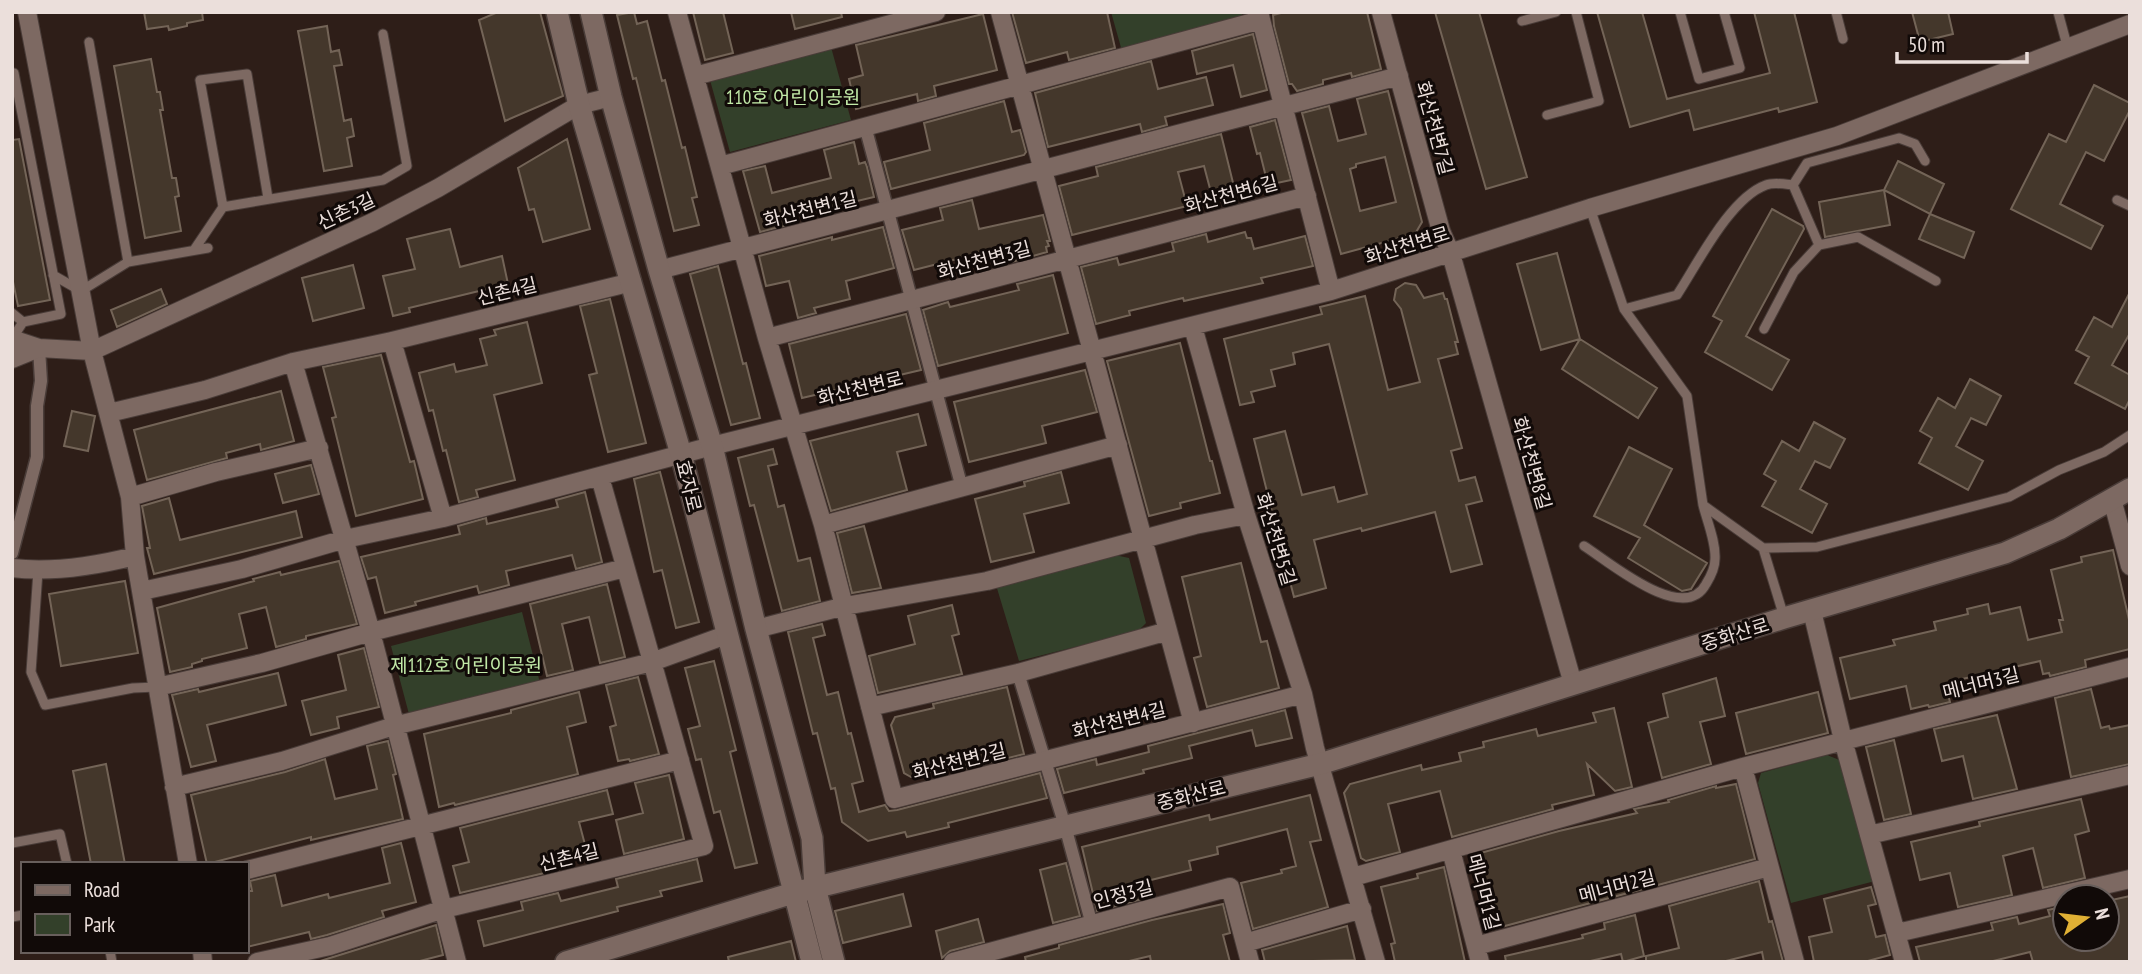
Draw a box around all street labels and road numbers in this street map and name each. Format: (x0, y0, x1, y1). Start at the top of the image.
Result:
street label: 화산천변7길 (1411, 79, 1459, 177)
street label: 화산천변6길 (1182, 170, 1280, 218)
street label: 화산천변1길 (761, 186, 859, 232)
street label: 신촌3길 (313, 187, 379, 235)
street label: 화산천변로 (1362, 221, 1452, 269)
street label: 화산천변3길 (935, 236, 1033, 284)
street label: 신촌4길 (475, 272, 539, 310)
street label: 화산천변로 (815, 366, 905, 410)
street label: 화산천변8길 (1507, 414, 1557, 512)
street label: 효자로 (671, 458, 707, 514)
street label: 화산천변5길 (1250, 490, 1302, 588)
street label: 중화산로 (1698, 612, 1772, 656)
street label: 메너머3길 (1940, 662, 2022, 704)
street label: 화산천변4길 (1070, 697, 1168, 743)
street label: 화산천변2길 (910, 738, 1008, 784)
street label: 중화산로 (1154, 775, 1228, 815)
street label: 신촌4길 (537, 838, 601, 876)
street label: 메너머1길 (1462, 851, 1506, 933)
street label: 메너머2길 (1576, 864, 1658, 908)
street label: 인정3길 (1090, 875, 1156, 913)

